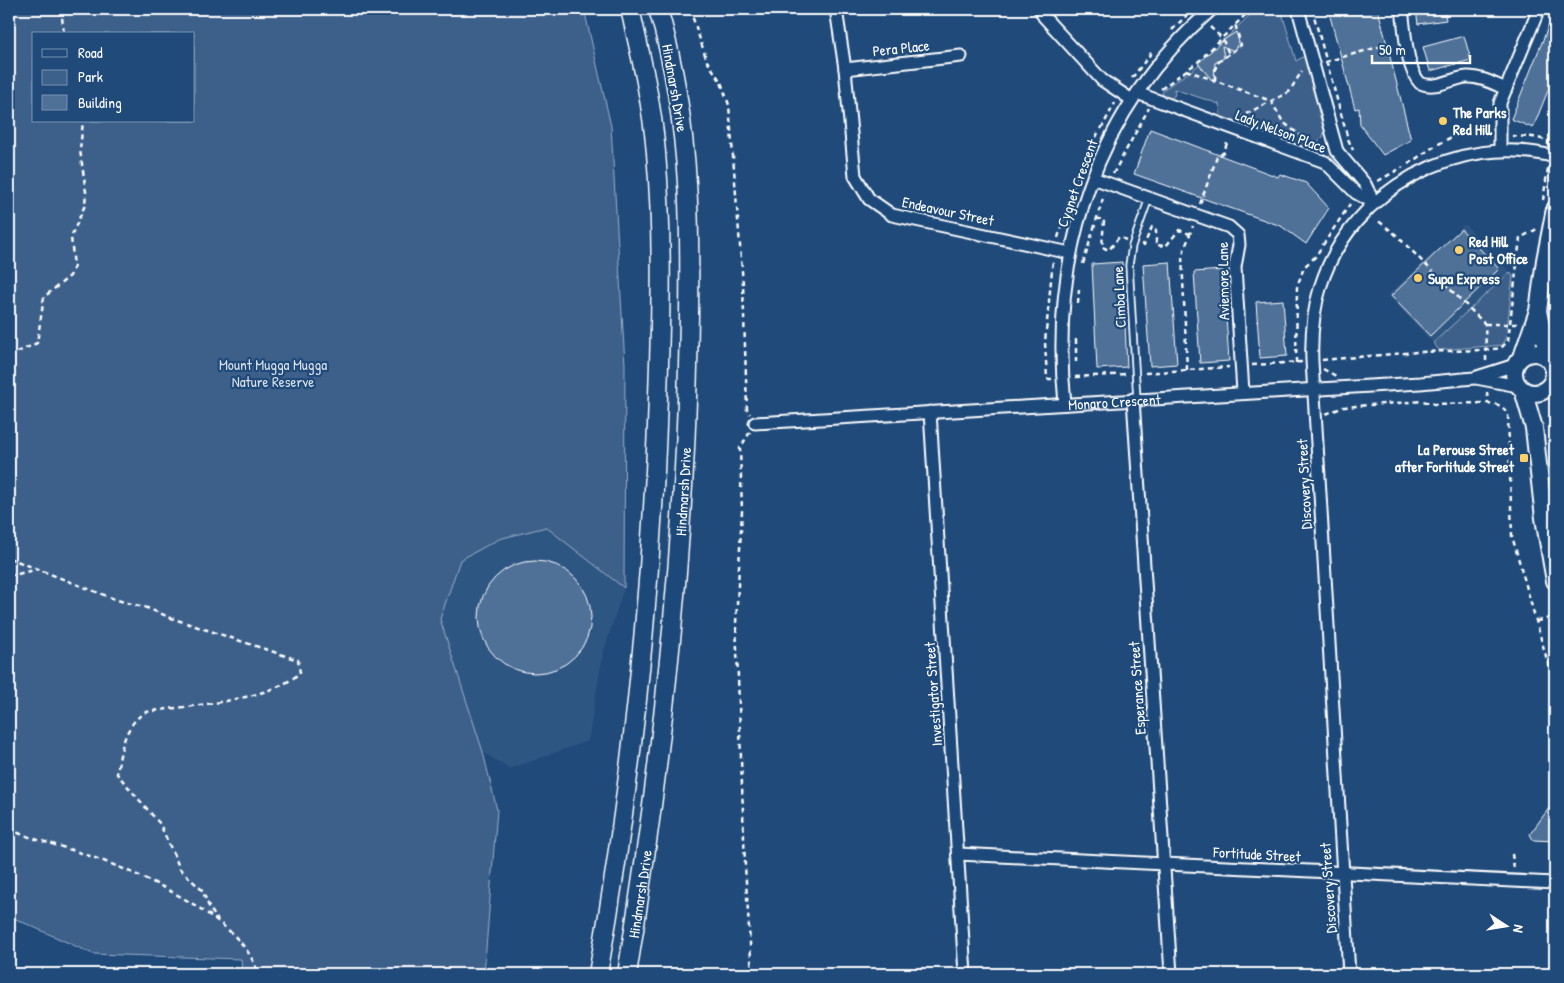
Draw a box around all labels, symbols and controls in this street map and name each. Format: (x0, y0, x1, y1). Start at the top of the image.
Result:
legend (32, 32, 195, 122)
scale bar (1372, 32, 1469, 64)
street label: Pera Place (871, 35, 931, 61)
text: 50 m (1379, 39, 1406, 60)
text: Road (78, 42, 103, 63)
street label: Hindmarsh Drive (657, 43, 693, 133)
text: Park (78, 66, 103, 87)
text: Building (78, 92, 122, 113)
place label: The Parks Red Hill (1452, 102, 1507, 140)
street label: Lady Nelson Place (1232, 104, 1330, 158)
marker: The Parks Red Hill (1437, 115, 1449, 127)
street label: Cygnet Crescent (1051, 135, 1103, 230)
street label: Endeavour Street (900, 191, 997, 231)
place label: Red Hill Post Office (1469, 231, 1528, 269)
street label: Aviemore Lane (1212, 242, 1234, 320)
marker: Red Hill Post Office (1453, 244, 1465, 256)
street label: Cimba Lane (1107, 266, 1131, 328)
place label: Supa Express (1428, 268, 1500, 290)
marker: Supa Express (1412, 272, 1424, 284)
park label: Mount Mugga Mugga Nature Reserve (219, 354, 327, 392)
street label: Monaro Crescent (1068, 388, 1162, 415)
street label: Discovery Street (1291, 437, 1317, 530)
place label: La Perouse Street after Fortitude Street (1395, 439, 1515, 477)
street label: Hindmarsh Drive (669, 447, 696, 536)
marker: La Perouse Street after Fortitude Street (1518, 452, 1530, 464)
street label: Investigator Street (919, 640, 947, 747)
street label: Esperance Street (1123, 640, 1151, 735)
street label: Fortitude Street (1212, 841, 1302, 867)
street label: Discovery Street (1314, 841, 1342, 934)
street label: Hindmarsh Drive (622, 849, 656, 939)
north arrow (1482, 900, 1532, 950)
text: N (1509, 923, 1529, 935)

